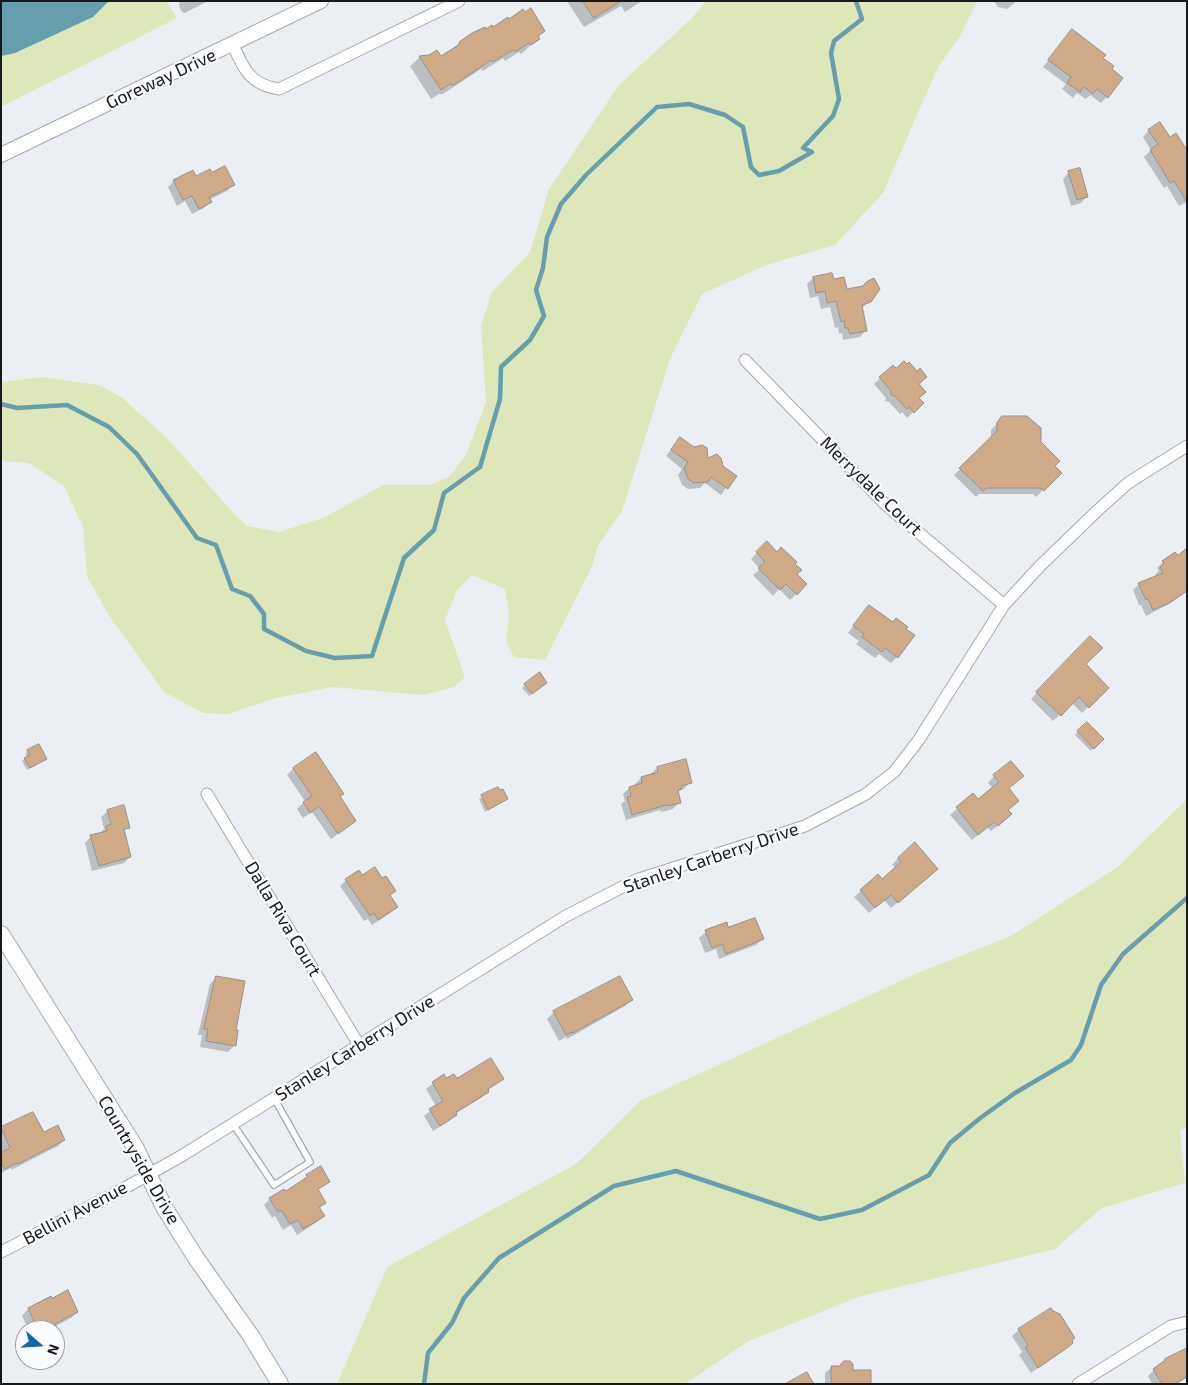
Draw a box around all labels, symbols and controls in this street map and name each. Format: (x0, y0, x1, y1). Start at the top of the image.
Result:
street label: Goreway Drive (102, 44, 220, 114)
street label: Merrydale Court (816, 432, 926, 540)
street label: Stanley Carberry Drive (621, 818, 801, 898)
street label: Dalla Riva Court (240, 858, 326, 980)
street label: Stanley Carberry Drive (271, 990, 439, 1106)
street label: Countryside Drive (93, 1092, 185, 1228)
street label: Bellini Avenue (19, 1176, 131, 1250)
north arrow (15, 1320, 65, 1370)
text: N (44, 1342, 63, 1357)

